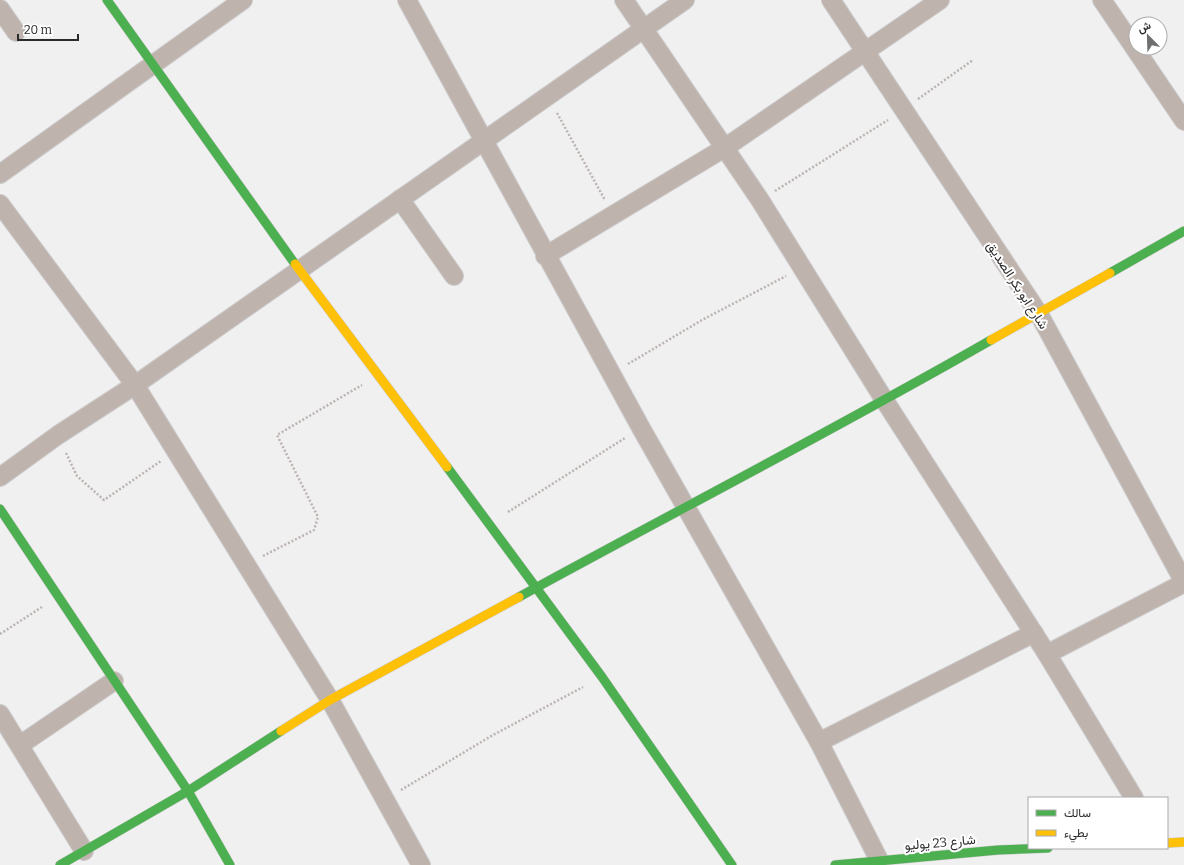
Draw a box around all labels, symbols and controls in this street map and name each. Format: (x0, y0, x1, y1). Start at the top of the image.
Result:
scale bar (18, 16, 78, 42)
north arrow (1128, 16, 1168, 56)
text: ش (1136, 19, 1153, 36)
text: 20 m (24, 23, 53, 37)
street label: شارع ابو بكر الصديق (982, 239, 1051, 333)
legend (1028, 797, 1168, 849)
text: سالك (1064, 806, 1091, 820)
text: بطيء (1064, 826, 1088, 843)
street label: شارع 23 يوليو (904, 832, 976, 855)

